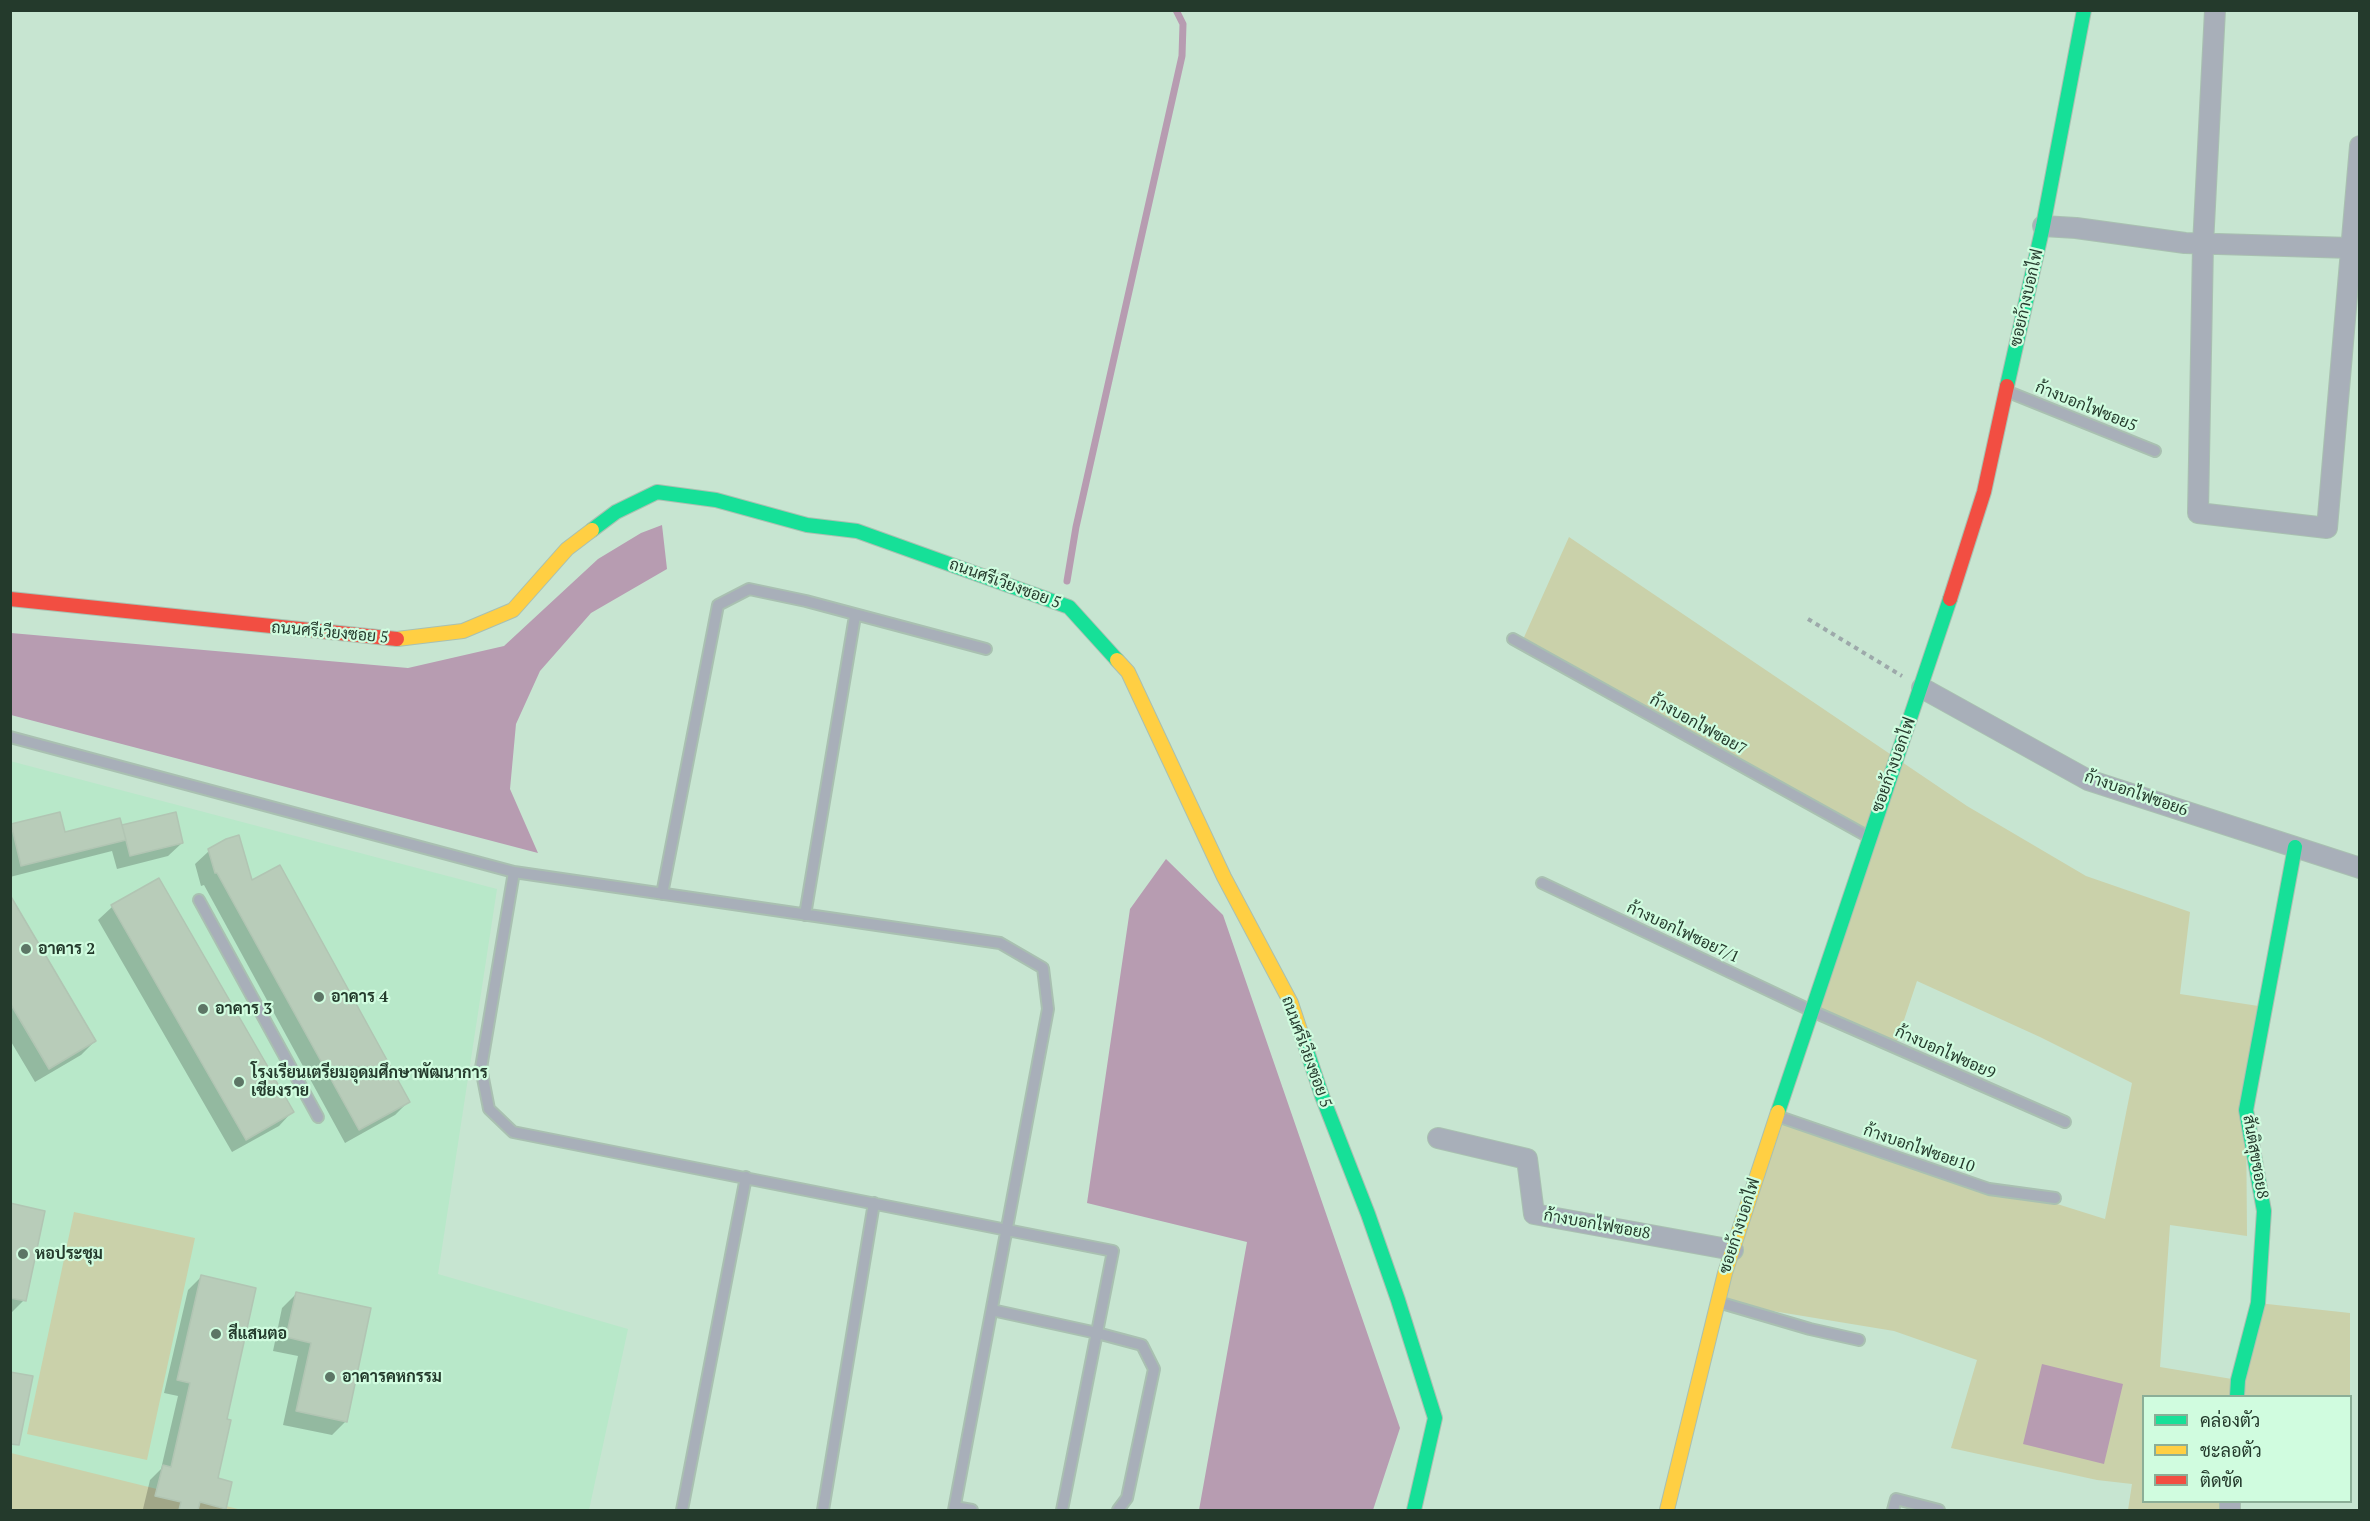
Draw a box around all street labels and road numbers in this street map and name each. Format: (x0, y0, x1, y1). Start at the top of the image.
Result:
street label: ซอยก้างบอกไฟ (2006, 247, 2048, 349)
street label: ก้างบอกไฟซอย5 (2032, 378, 2140, 436)
street label: ถนนศรีเวียงซอย 5 (947, 555, 1063, 613)
street label: ถนนศรีเวียงซอย 5 (271, 618, 389, 648)
street label: ก้างบอกไฟซอย7 (1646, 690, 1750, 760)
street label: ซอยก้างบอกไฟ (1868, 715, 1920, 815)
street label: ก้างบอกไฟซอย6 (2082, 767, 2190, 821)
street label: ก้างบอกไฟซอย7/1 (1624, 899, 1742, 967)
street label: ถนนศรีเวียงซอย 5 (1277, 994, 1335, 1110)
street label: ก้างบอกไฟซอย9 (1892, 1022, 1998, 1084)
street label: สันติสุขซอย8 (2238, 1114, 2272, 1200)
street label: ก้างบอกไฟซอย10 (1861, 1121, 1977, 1177)
street label: ซอยก้างบอกไฟ (1716, 1176, 1764, 1276)
street label: ก้างบอกไฟซอย8 (1542, 1206, 1652, 1244)

